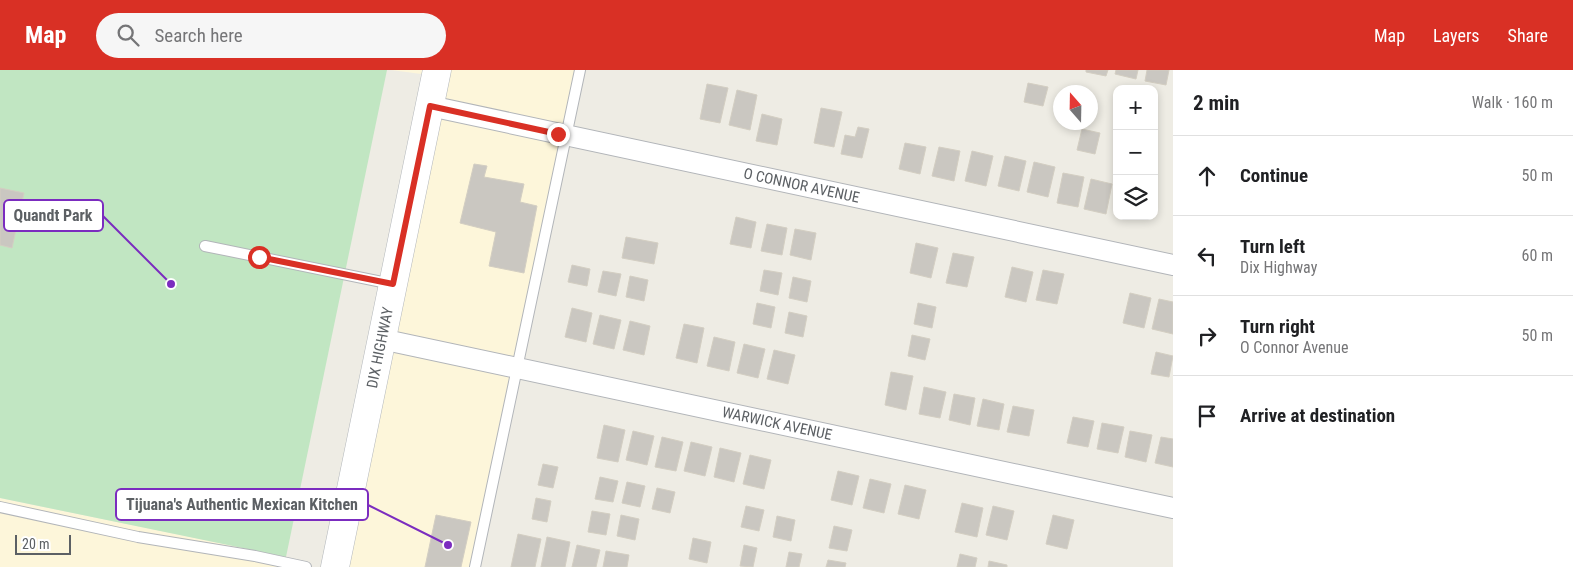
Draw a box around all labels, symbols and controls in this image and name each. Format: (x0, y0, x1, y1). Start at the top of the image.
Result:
search box (96, 13, 446, 58)
text: Map (25, 21, 66, 49)
icon: search (114, 21, 142, 49)
text: Search here (154, 24, 243, 47)
text: Map (1374, 25, 1405, 46)
text: Layers (1433, 25, 1480, 46)
text: Share (1508, 25, 1548, 46)
north arrow (1053, 85, 1098, 130)
map controls (1113, 85, 1158, 220)
button: + (1113, 85, 1158, 130)
text: 2 min (1193, 91, 1240, 115)
text: Walk · 160 m (1472, 93, 1553, 112)
route end (547, 123, 570, 146)
button: − (1113, 130, 1158, 175)
icon: ahead (1193, 162, 1221, 190)
street label: O CONNOR AVENUE (742, 164, 861, 207)
text: Continue (1240, 164, 1308, 187)
text: 50 m (1521, 166, 1553, 185)
button: layers (1113, 175, 1158, 220)
callout: Quandt Park (4, 200, 103, 231)
text: Quandt Park (14, 206, 93, 225)
text: Turn left (1240, 235, 1305, 258)
icon: left (1193, 242, 1221, 270)
route start (248, 246, 271, 269)
text: 60 m (1521, 246, 1553, 265)
text: Dix Highway (1240, 258, 1317, 277)
street label: DIX HIGHWAY (363, 305, 397, 390)
text: Turn right (1240, 315, 1315, 338)
icon: right (1193, 322, 1221, 350)
text: 50 m (1521, 326, 1553, 345)
text: O Connor Avenue (1240, 338, 1349, 357)
icon: arrive (1193, 402, 1221, 430)
street label: WARWICK AVENUE (720, 403, 834, 444)
text: Arrive at destination (1240, 404, 1395, 427)
callout: Tijuana's Authentic Mexican Kitchen (116, 489, 368, 520)
text: Tijuana's Authentic Mexican Kitchen (126, 495, 358, 514)
scale bar (15, 532, 71, 555)
text: 20 m (22, 536, 50, 552)

